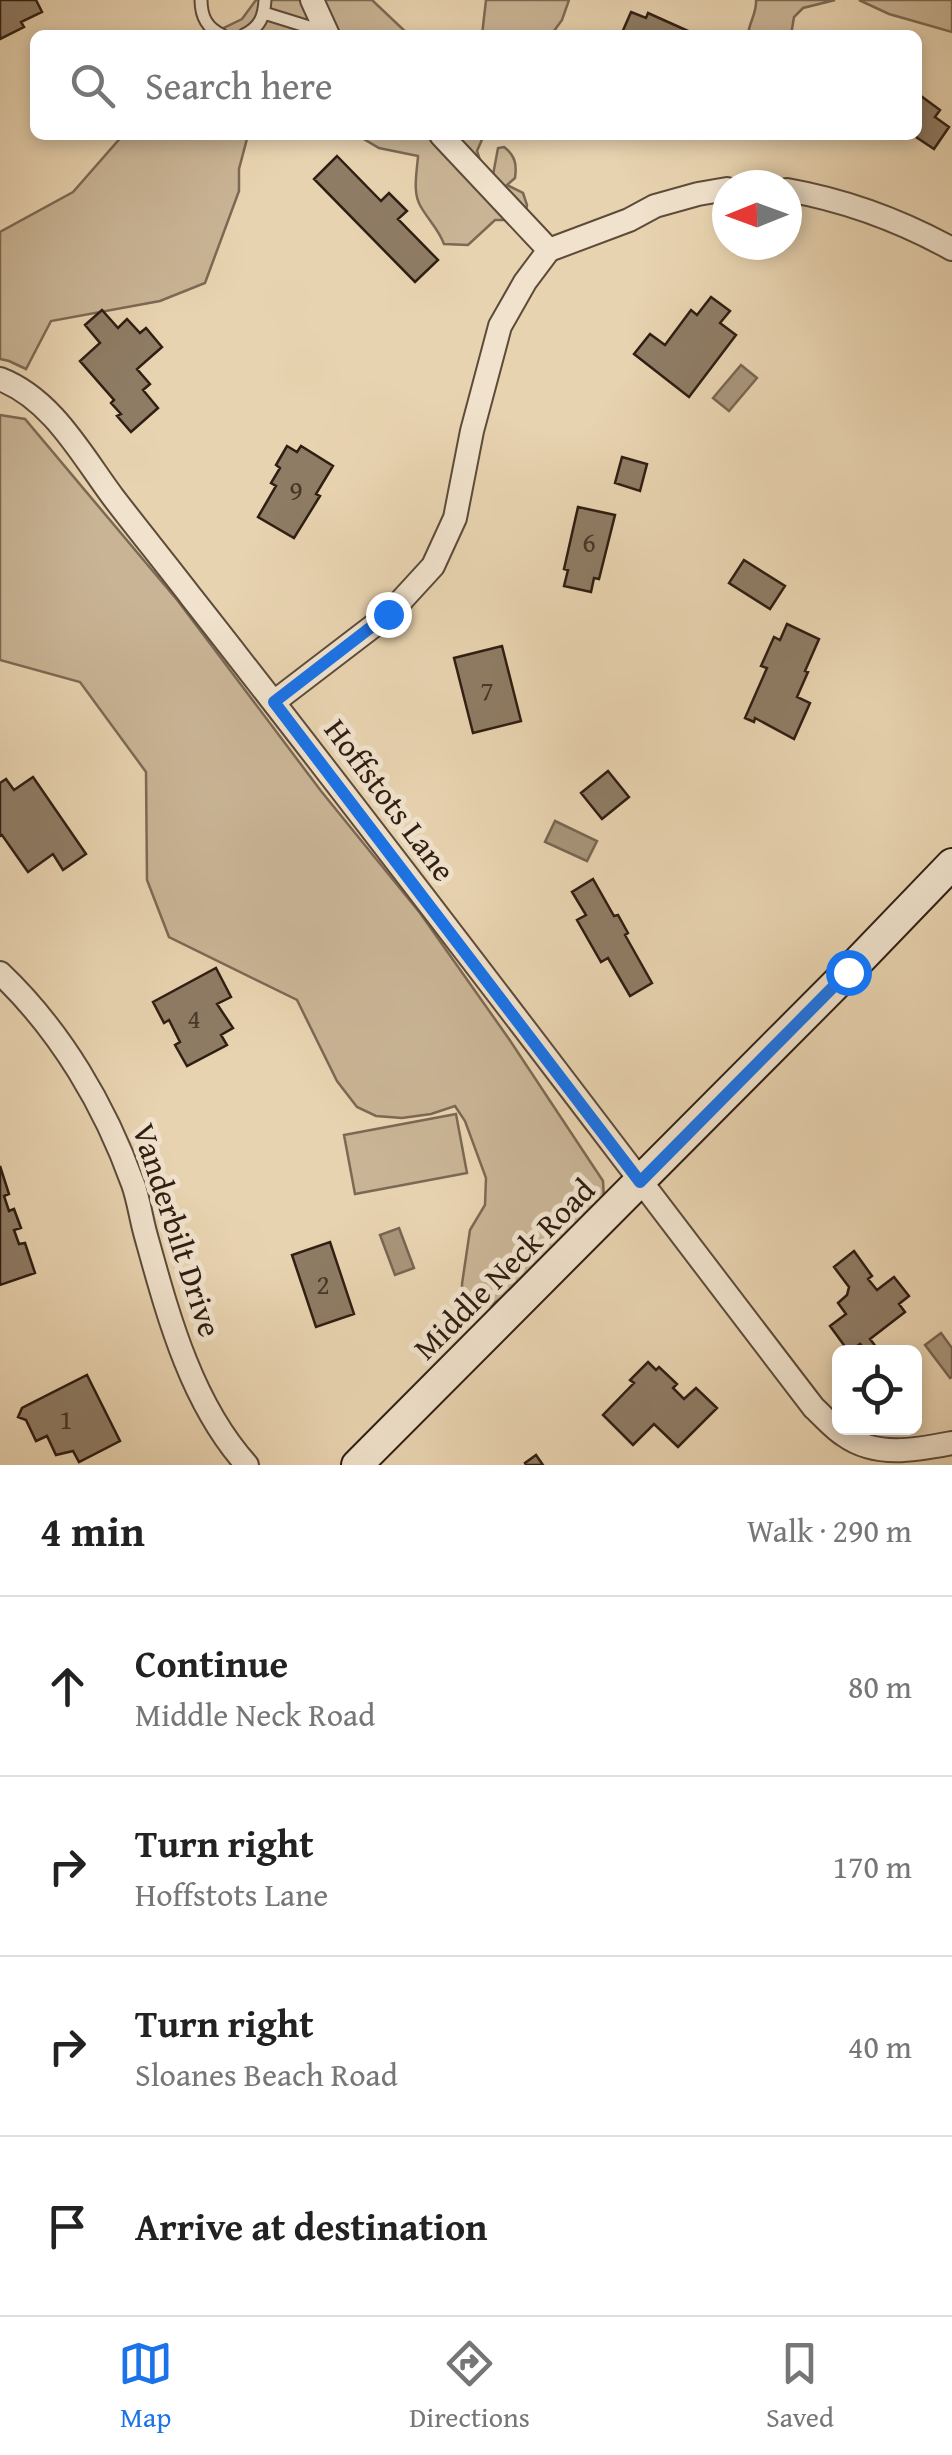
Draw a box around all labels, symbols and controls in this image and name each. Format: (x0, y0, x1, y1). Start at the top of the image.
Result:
search box (30, 30, 922, 140)
text: Search here (145, 57, 333, 113)
icon: search (65, 58, 120, 113)
north arrow (712, 170, 802, 260)
house number: 9 (289, 469, 303, 510)
house number: 6 (582, 521, 596, 562)
route end (366, 592, 412, 638)
house number: 7 (480, 669, 494, 710)
street label: Hoffstots Lane (314, 708, 467, 891)
route start (826, 950, 872, 996)
house number: 4 (187, 997, 201, 1038)
street label: Vanderbilt Drive (121, 1117, 234, 1343)
street label: Middle Neck Road (402, 1167, 605, 1370)
house number: 2 (316, 1263, 330, 1304)
map controls (832, 1345, 922, 1435)
button: locate (832, 1345, 922, 1435)
house number: 1 (59, 1398, 73, 1439)
text: 4 min (40, 1500, 145, 1561)
text: Walk · 290 m (747, 1507, 912, 1554)
text: Continue (135, 1635, 288, 1691)
icon: ahead (40, 1659, 95, 1714)
text: 80 m (848, 1663, 912, 1710)
text: Middle Neck Road (135, 1691, 375, 1738)
text: Turn right (135, 1815, 314, 1871)
icon: right (40, 1839, 95, 1894)
text: 170 m (833, 1843, 912, 1890)
text: Hoffstots Lane (135, 1871, 328, 1918)
text: Turn right (135, 1995, 314, 2051)
icon: right (40, 2019, 95, 2074)
text: 40 m (848, 2023, 912, 2070)
text: Sloanes Beach Road (135, 2051, 398, 2098)
text: Arrive at destination (135, 2198, 488, 2254)
icon: arrive (40, 2199, 95, 2254)
tab: Map (118, 2336, 173, 2437)
tab: Directions (409, 2336, 530, 2437)
tab: Saved (766, 2336, 834, 2437)

